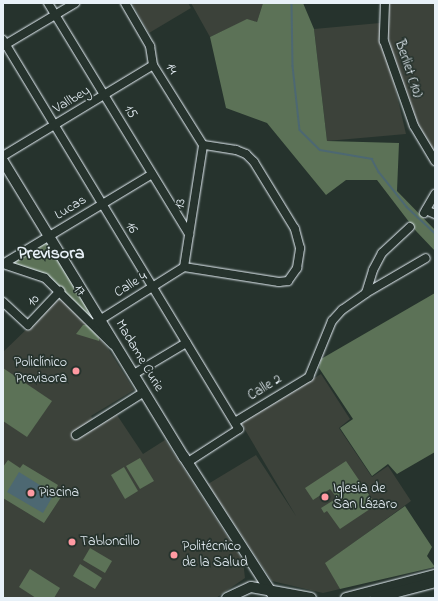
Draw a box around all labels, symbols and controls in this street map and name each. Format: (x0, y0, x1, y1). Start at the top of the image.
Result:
street label: Berliet (10) (390, 38, 426, 100)
street label: 14 (161, 60, 181, 78)
street label: Vallbey (50, 82, 94, 118)
street label: 15 (120, 102, 140, 122)
street label: Lucas (52, 192, 90, 224)
street label: 13 (172, 198, 190, 210)
street label: 16 (121, 219, 141, 237)
district label: Previsora (18, 243, 84, 265)
street label: Calle 4 (112, 268, 150, 302)
street label: 17 (69, 281, 89, 301)
street label: 10 (24, 291, 44, 311)
street label: Madame Curie (111, 317, 167, 395)
place label: Policlínico Previsora (14, 355, 67, 388)
marker: Policlínico Previsora (70, 365, 82, 377)
street label: Calle 2 (245, 371, 285, 405)
place label: Iglesia de San Lázaro (333, 481, 397, 514)
place label: Piscina (39, 485, 79, 501)
marker: Piscina (26, 488, 36, 498)
marker: Iglesia de San Lázaro (320, 492, 330, 502)
place label: Tabloncillo (80, 534, 140, 550)
marker: Tabloncillo (67, 537, 77, 547)
place label: Politécnico de la Salud (182, 539, 248, 572)
marker: Politécnico de la Salud (169, 550, 179, 560)

